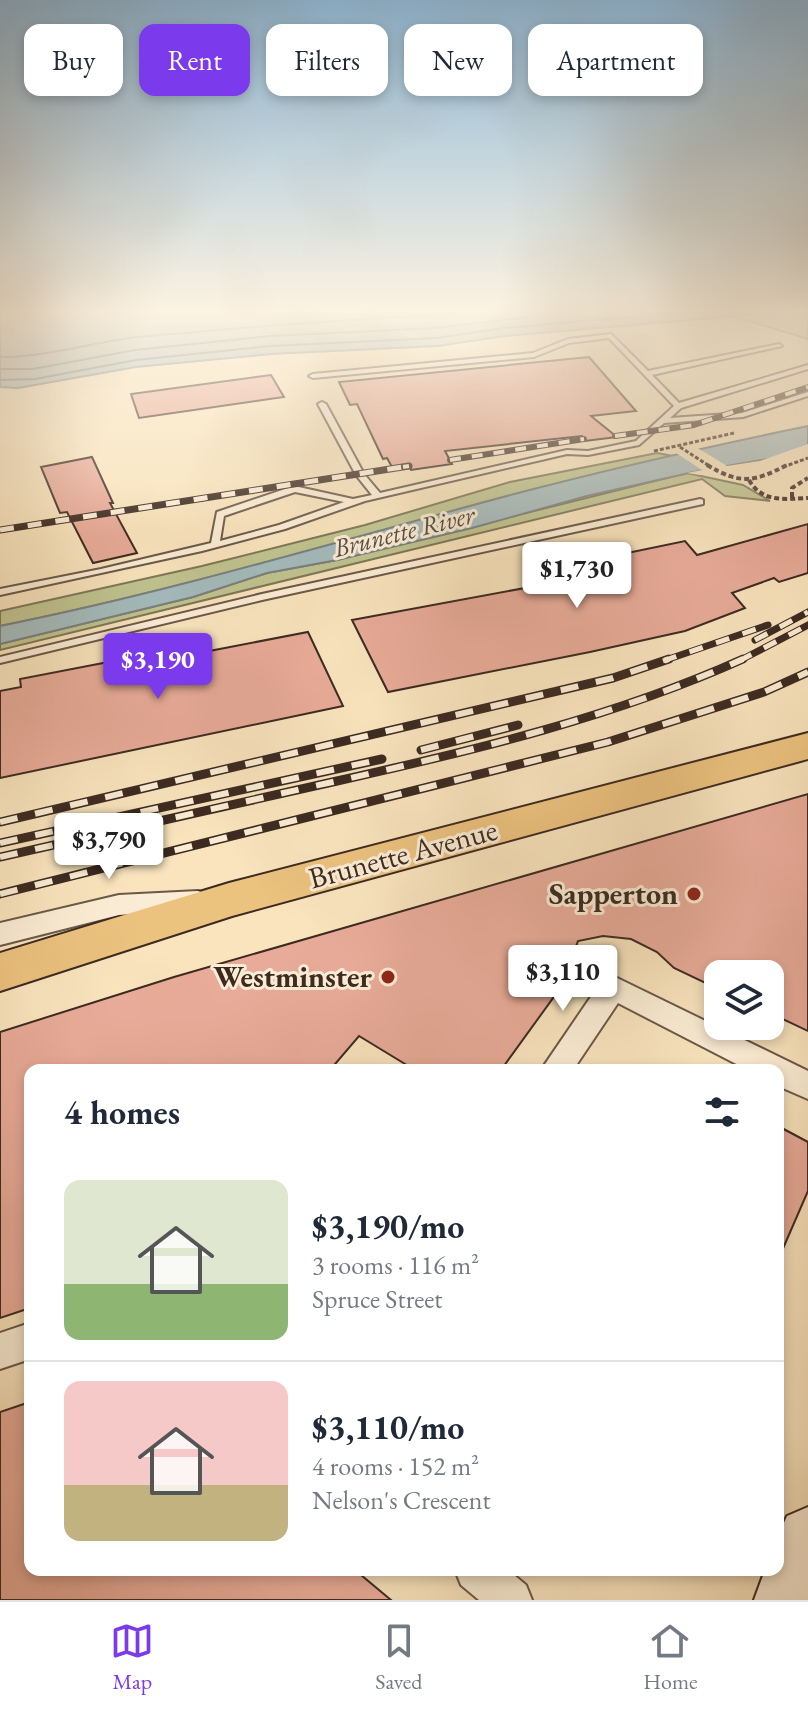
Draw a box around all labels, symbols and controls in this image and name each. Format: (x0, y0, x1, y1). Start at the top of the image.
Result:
chip: Buy (24, 24, 123, 96)
chip: Rent (139, 24, 250, 96)
chip: Filters (266, 24, 388, 96)
chip: New (404, 24, 512, 96)
chip: Apartment (528, 24, 703, 96)
water label: Brunette River (329, 497, 479, 565)
pin: $1,730 (512, 542, 642, 610)
text: $1,730 (540, 551, 614, 585)
pin: $3,190 (93, 633, 223, 701)
text: $3,190 (121, 642, 195, 676)
street label: Brunette Avenue (304, 810, 501, 897)
pin: $3,790 (44, 813, 174, 881)
text: $3,790 (72, 822, 146, 856)
place label: Sapperton (549, 874, 678, 913)
marker: Sapperton (685, 885, 703, 903)
pin: $3,110 (498, 945, 628, 1013)
text: $3,110 (526, 954, 600, 988)
place label: Westminster (213, 957, 373, 996)
map controls (704, 960, 784, 1040)
button: layers (704, 960, 784, 1040)
marker: Westminster (379, 968, 397, 986)
text: 4 homes (64, 1090, 180, 1134)
icon: filters (700, 1090, 744, 1134)
text: $3,190/mo (312, 1204, 464, 1248)
icon: home (128, 1212, 224, 1308)
text: 3 rooms · 116 m² (312, 1248, 479, 1282)
text: Spruce Street (312, 1282, 443, 1316)
text: $3,110/mo (312, 1405, 464, 1449)
icon: home (128, 1413, 224, 1509)
text: 4 rooms · 152 m² (312, 1449, 479, 1483)
text: Nelson's Crescent (312, 1483, 491, 1517)
tab: Map (110, 1619, 154, 1696)
tab: Saved (375, 1619, 422, 1696)
tab: Home (643, 1619, 698, 1696)

